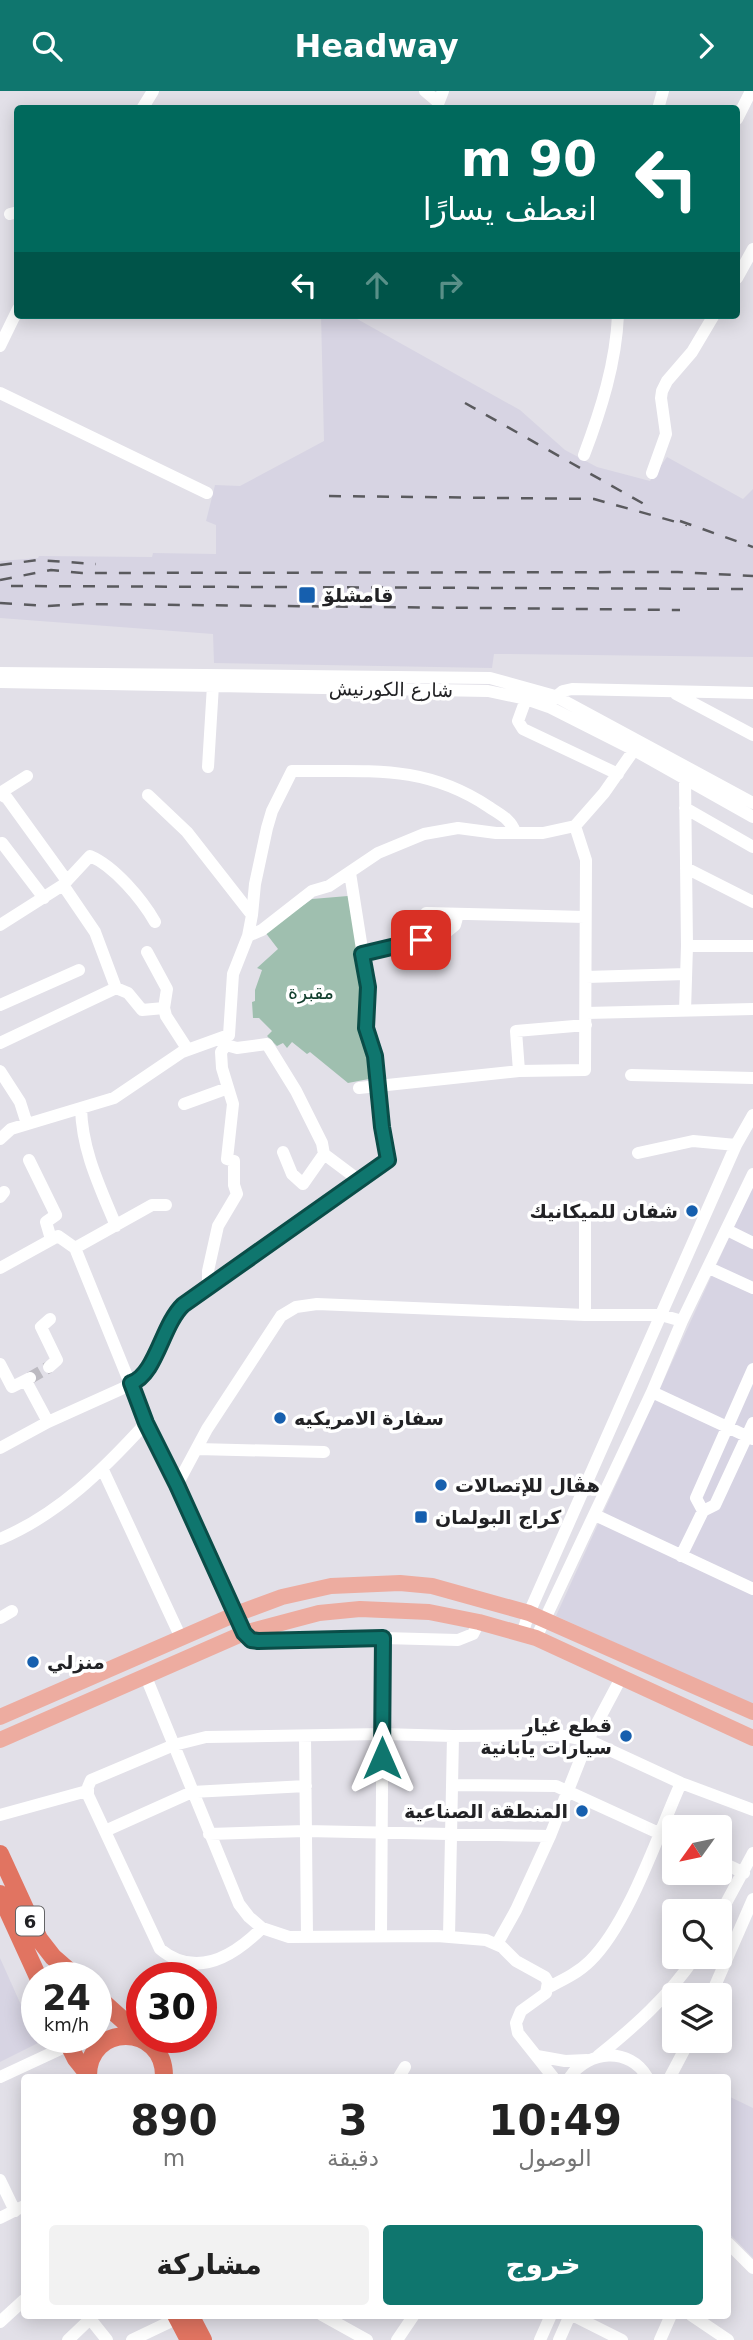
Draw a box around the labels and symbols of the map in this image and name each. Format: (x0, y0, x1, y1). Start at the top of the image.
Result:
place label: قامشلۆ (322, 584, 393, 607)
marker: قامشلۆ (297, 585, 317, 605)
street label: شارع الكورنيش (329, 677, 453, 702)
pin (391, 910, 451, 970)
park label: مقبرة (288, 981, 334, 1004)
place label: شفان للميكانيك (530, 1200, 678, 1222)
marker: شفان للميكانيك (684, 1203, 700, 1219)
place label: سفارة الامريكيه (294, 1407, 444, 1430)
marker: سفارة الامريكيه (272, 1410, 288, 1426)
place label: هڤال للإتصالات (455, 1474, 600, 1497)
marker: هڤال للإتصالات (433, 1477, 449, 1493)
place label: كراج البولمان (435, 1506, 562, 1529)
marker: كراج البولمان (413, 1509, 429, 1525)
place label: منزلي (47, 1651, 105, 1674)
marker: منزلي (25, 1654, 41, 1670)
place label: قطع غيار سيارات يابانية (480, 1714, 612, 1759)
position arrow (345, 1721, 419, 1795)
marker: قطع غيار سيارات يابانية (618, 1728, 634, 1744)
place label: المنطقة الصناعية (404, 1800, 568, 1822)
marker: المنطقة الصناعية (574, 1803, 590, 1819)
north arrow (662, 1815, 732, 1885)
road number: 6 (16, 1907, 44, 1935)
speed limit sign: 30 (126, 1962, 217, 2053)

